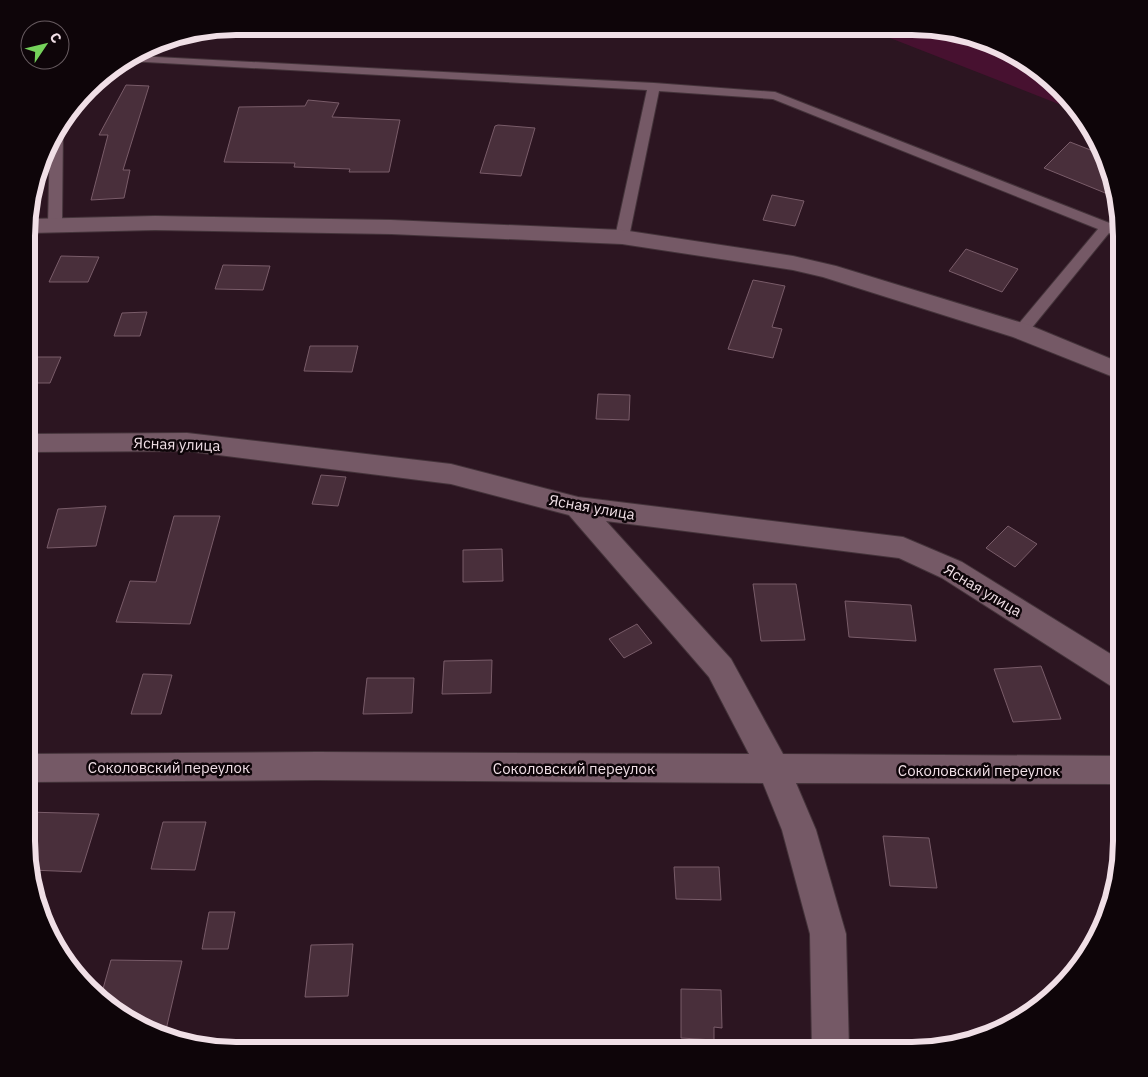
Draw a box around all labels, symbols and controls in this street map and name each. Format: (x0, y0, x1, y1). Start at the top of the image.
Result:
north arrow (20, 20, 70, 70)
text: С (46, 29, 66, 46)
street label: Ясная улица (133, 433, 221, 455)
street label: Ясная улица (547, 490, 637, 524)
street label: Ясная улица (941, 559, 1025, 621)
street label: Соколовский переулок (88, 758, 250, 777)
street label: Соколовский переулок (493, 759, 655, 778)
street label: Соколовский переулок (898, 761, 1060, 780)

